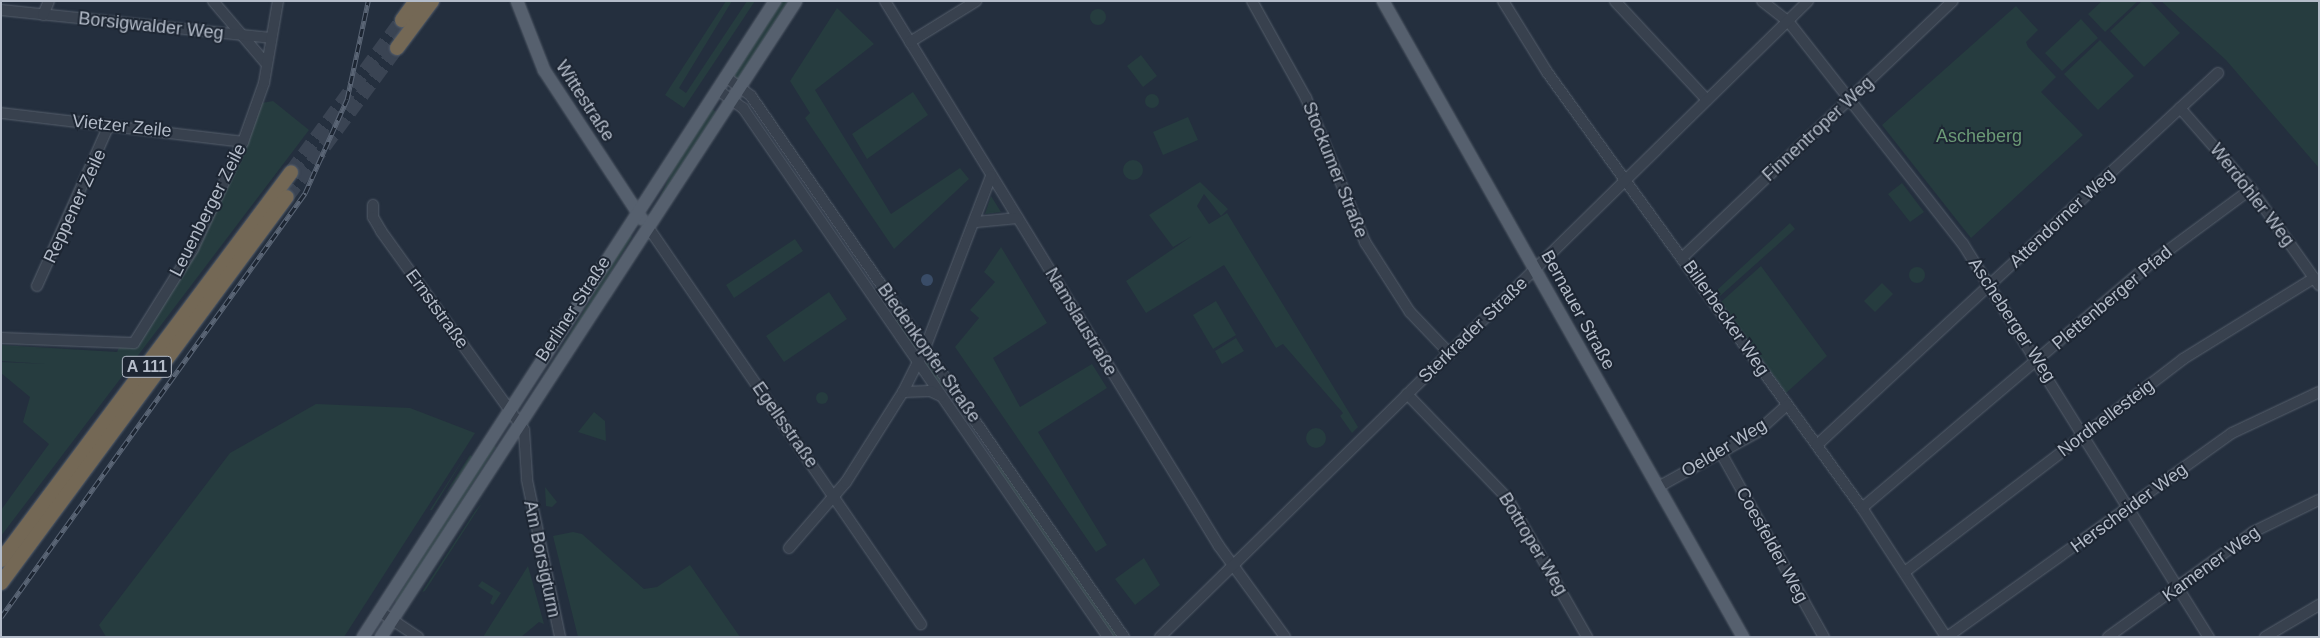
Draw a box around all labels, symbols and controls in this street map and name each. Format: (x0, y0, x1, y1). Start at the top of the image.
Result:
street label: Borsigwalder Weg (77, 8, 225, 44)
street label: Wittestraße (551, 57, 619, 145)
street label: Finnentroper Weg (1758, 72, 1878, 186)
street label: Stockumer Straße (1298, 99, 1372, 241)
street label: Vietzer Zeile (71, 110, 173, 142)
park label: Ascheberg (1936, 125, 2022, 147)
street label: Werdohler Weg (2205, 139, 2299, 251)
street label: Leuenberger Zeile (165, 140, 251, 280)
street label: Reppener Zeile (39, 146, 111, 266)
street label: Attendorner Weg (2005, 164, 2119, 272)
street label: Plettenberger Pfad (2048, 241, 2176, 355)
street label: Bernauer Straße (1536, 247, 1620, 373)
street label: Berliner Straße (531, 252, 615, 366)
street label: Ascheberger Weg (1964, 254, 2060, 386)
street label: Billerbecker Weg (1678, 256, 1774, 380)
street label: Namslaustraße (1040, 264, 1122, 380)
street label: Ernststraße (401, 265, 473, 353)
street label: Sterkrader Straße (1414, 273, 1532, 387)
street label: Biedenkopfer Straße (873, 279, 985, 427)
road number: A 111 (121, 354, 173, 381)
street label: Nordhellesteig (2054, 375, 2158, 461)
street label: Egellsstraße (747, 378, 823, 472)
street label: Oelder Weg (1677, 414, 1771, 482)
street label: Herscheider Weg (2067, 458, 2191, 558)
street label: Coesfelder Weg (1731, 483, 1813, 607)
street label: Bottroper Weg (1494, 489, 1572, 599)
street label: Am Borsigturm (519, 499, 565, 619)
street label: Kamener Weg (2158, 522, 2264, 606)

